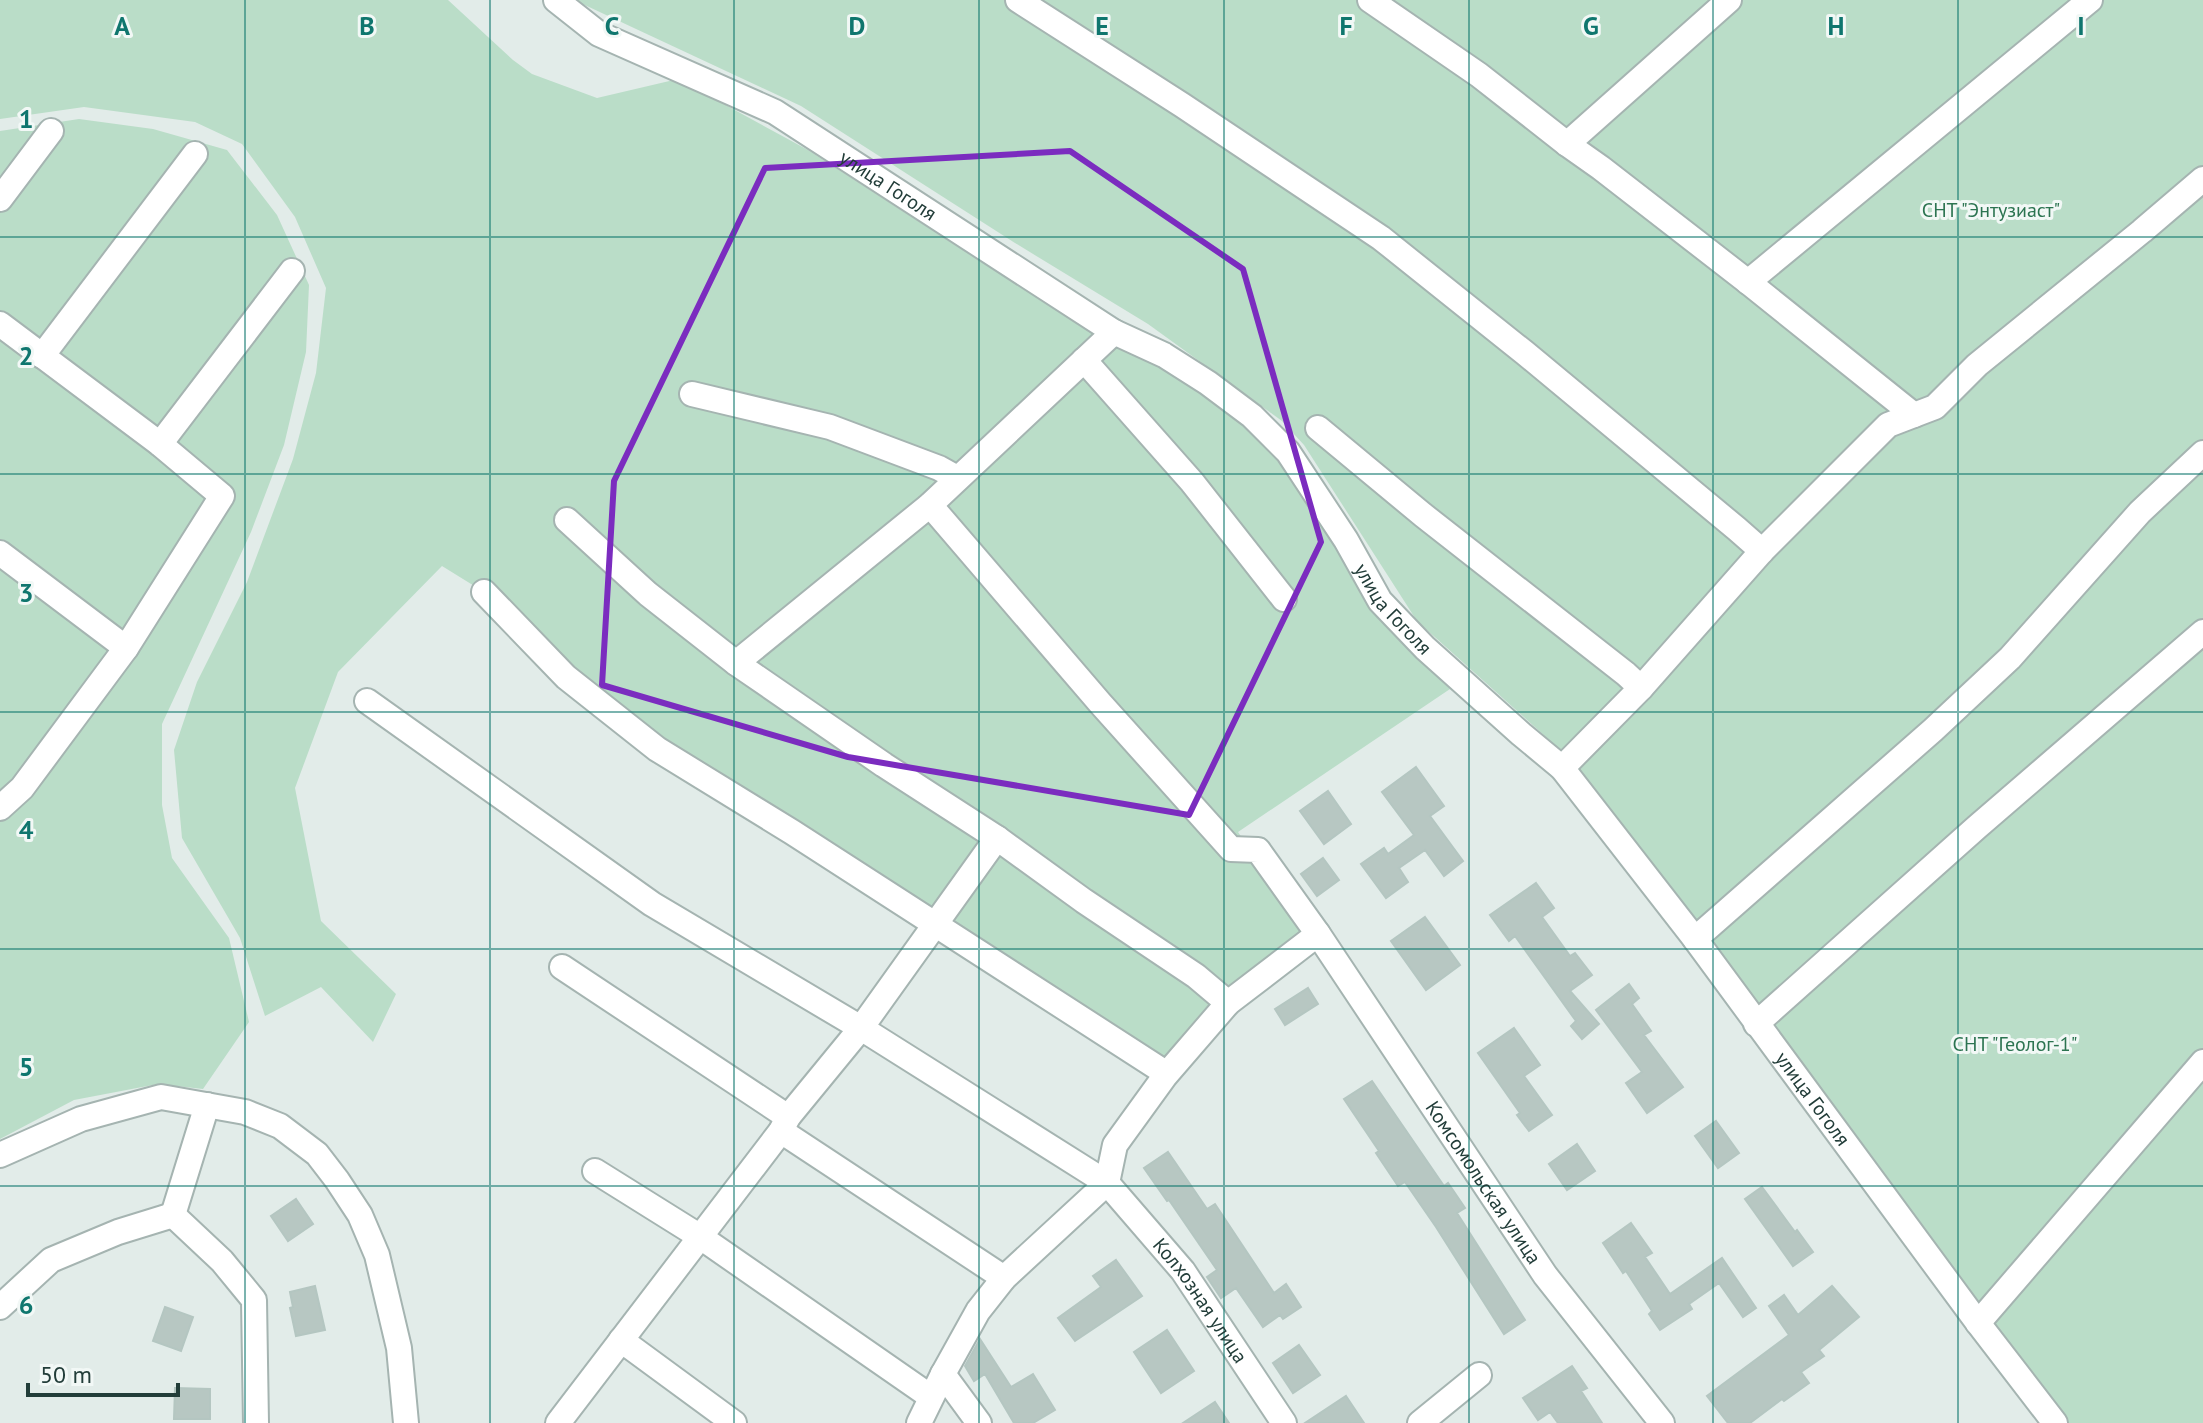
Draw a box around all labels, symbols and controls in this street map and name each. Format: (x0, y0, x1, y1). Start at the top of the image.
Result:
text: A (114, 9, 130, 42)
text: B (359, 9, 375, 42)
text: C (605, 9, 619, 42)
text: D (849, 9, 865, 42)
text: E (1095, 9, 1109, 42)
text: F (1339, 9, 1353, 42)
text: G (1583, 9, 1599, 42)
text: H (1828, 9, 1844, 42)
text: I (2077, 9, 2085, 42)
text: 1 (19, 102, 33, 135)
street label: улица Гоголя (834, 144, 942, 226)
park label: СНТ "Энтузиаст" (1922, 197, 2060, 223)
text: 2 (19, 339, 33, 372)
street label: улица Гоголя (1349, 559, 1438, 660)
text: 3 (19, 576, 33, 609)
text: 4 (19, 813, 34, 846)
park label: СНТ "Геолог-1" (1953, 1031, 2077, 1057)
street label: улица Гоголя (1769, 1046, 1856, 1151)
text: 5 (19, 1050, 33, 1083)
street label: Комсомольская улица (1420, 1096, 1547, 1269)
street label: Колхозная улица (1147, 1232, 1253, 1368)
text: 6 (19, 1288, 33, 1321)
scale bar (28, 1347, 178, 1397)
text: 50 m (40, 1359, 92, 1390)

